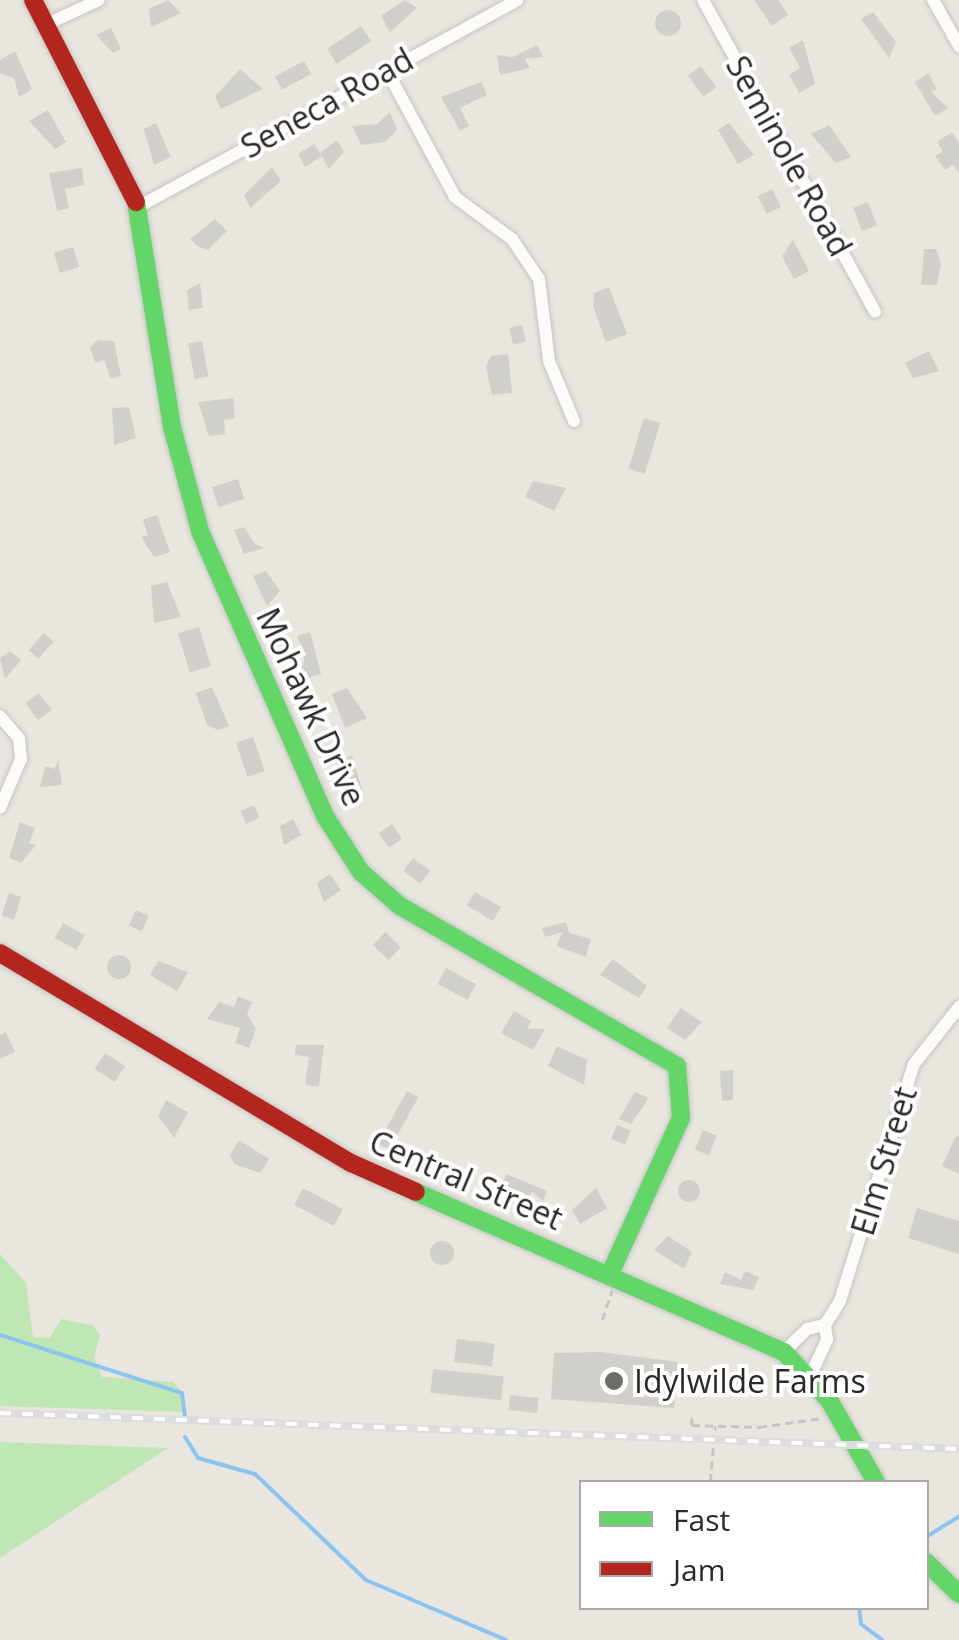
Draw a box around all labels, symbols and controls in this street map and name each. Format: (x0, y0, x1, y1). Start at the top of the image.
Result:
street label: Seneca Road (234, 40, 420, 166)
street label: Seminole Road (718, 49, 860, 263)
street label: Mohawk Drive (248, 602, 374, 812)
street label: Elm Street (843, 1082, 925, 1240)
street label: Central Street (364, 1122, 568, 1238)
place label: Idylwilde Farms (634, 1362, 866, 1400)
marker: Idylwilde Farms (603, 1370, 625, 1392)
legend (579, 1480, 929, 1610)
text: Fast (673, 1499, 730, 1540)
text: Jam (673, 1549, 726, 1590)

